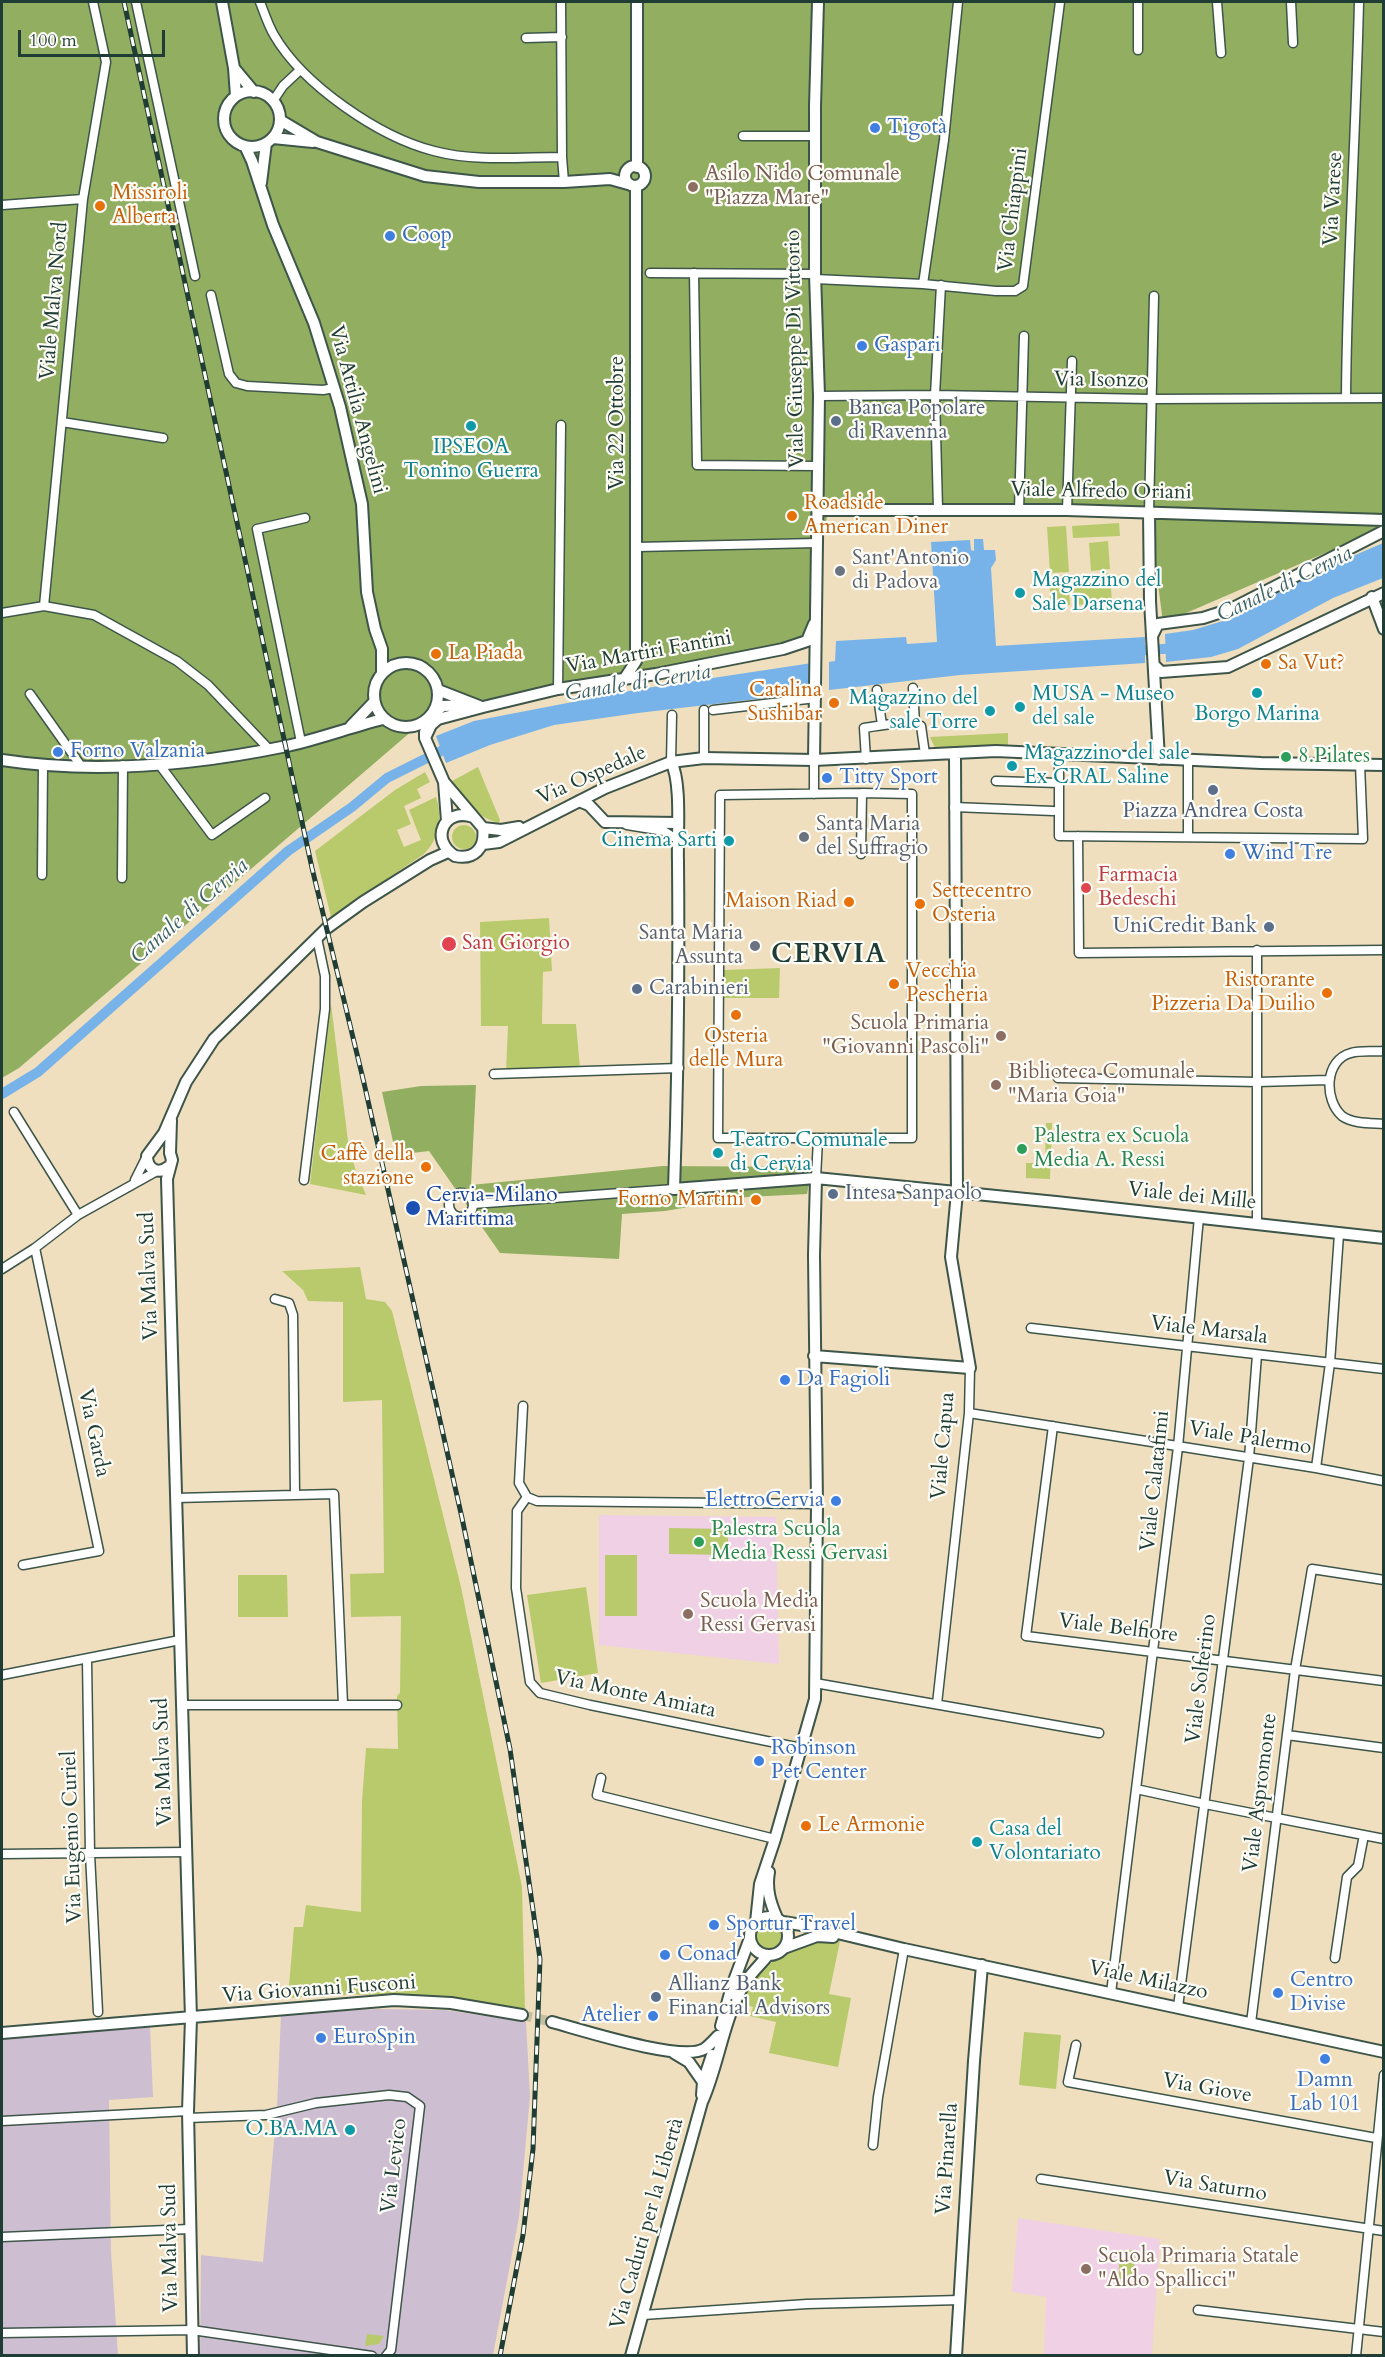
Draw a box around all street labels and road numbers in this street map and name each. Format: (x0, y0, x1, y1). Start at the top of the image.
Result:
street label: Via Chiappini (994, 147, 1034, 273)
street label: Via Varese (1319, 151, 1349, 247)
street label: Viale Malva Nord (36, 221, 74, 381)
street label: Viale Giuseppe Di Vittorio (781, 230, 811, 468)
street label: Via Attilia Angelini (322, 323, 392, 497)
street label: Via 22 Ottobre (605, 356, 631, 490)
street label: Via Isonzo (1054, 368, 1148, 394)
street label: Viale Alfredo Oriani (1010, 478, 1192, 506)
street label: Via Martiri Fantini (564, 626, 734, 680)
street label: Via Ospedale (533, 741, 651, 811)
street label: Viale dei Mille (1126, 1178, 1258, 1216)
street label: Via Malva Sud (135, 1211, 165, 1341)
street label: Viale Marsala (1149, 1311, 1269, 1351)
street label: Via Garda (71, 1387, 115, 1479)
street label: Viale Capua (927, 1391, 961, 1501)
street label: Viale Calatafimi (1136, 1409, 1176, 1553)
street label: Viale Palermo (1187, 1417, 1313, 1461)
street label: Viale Belfiore (1057, 1609, 1179, 1649)
street label: Viale Solferino (1182, 1612, 1222, 1746)
street label: Via Monte Amiata (552, 1666, 718, 1724)
street label: Via Malva Sud (149, 1697, 179, 1827)
street label: Viale Aspromonte (1239, 1712, 1283, 1874)
street label: Via Eugenio Curiel (57, 1750, 89, 1924)
street label: Viale Milazzo (1086, 1956, 1210, 2006)
street label: Via Giovanni Fusconi (221, 1971, 417, 2009)
street label: Via Giove (1160, 2069, 1254, 2109)
street label: Via Pinarella (932, 2102, 964, 2216)
street label: Via Caduti per la Libertà (606, 2115, 690, 2333)
street label: Via Levico (377, 2117, 413, 2215)
street label: Via Saturno (1161, 2166, 1269, 2208)
street label: Via Malva Sud (157, 2183, 185, 2313)

